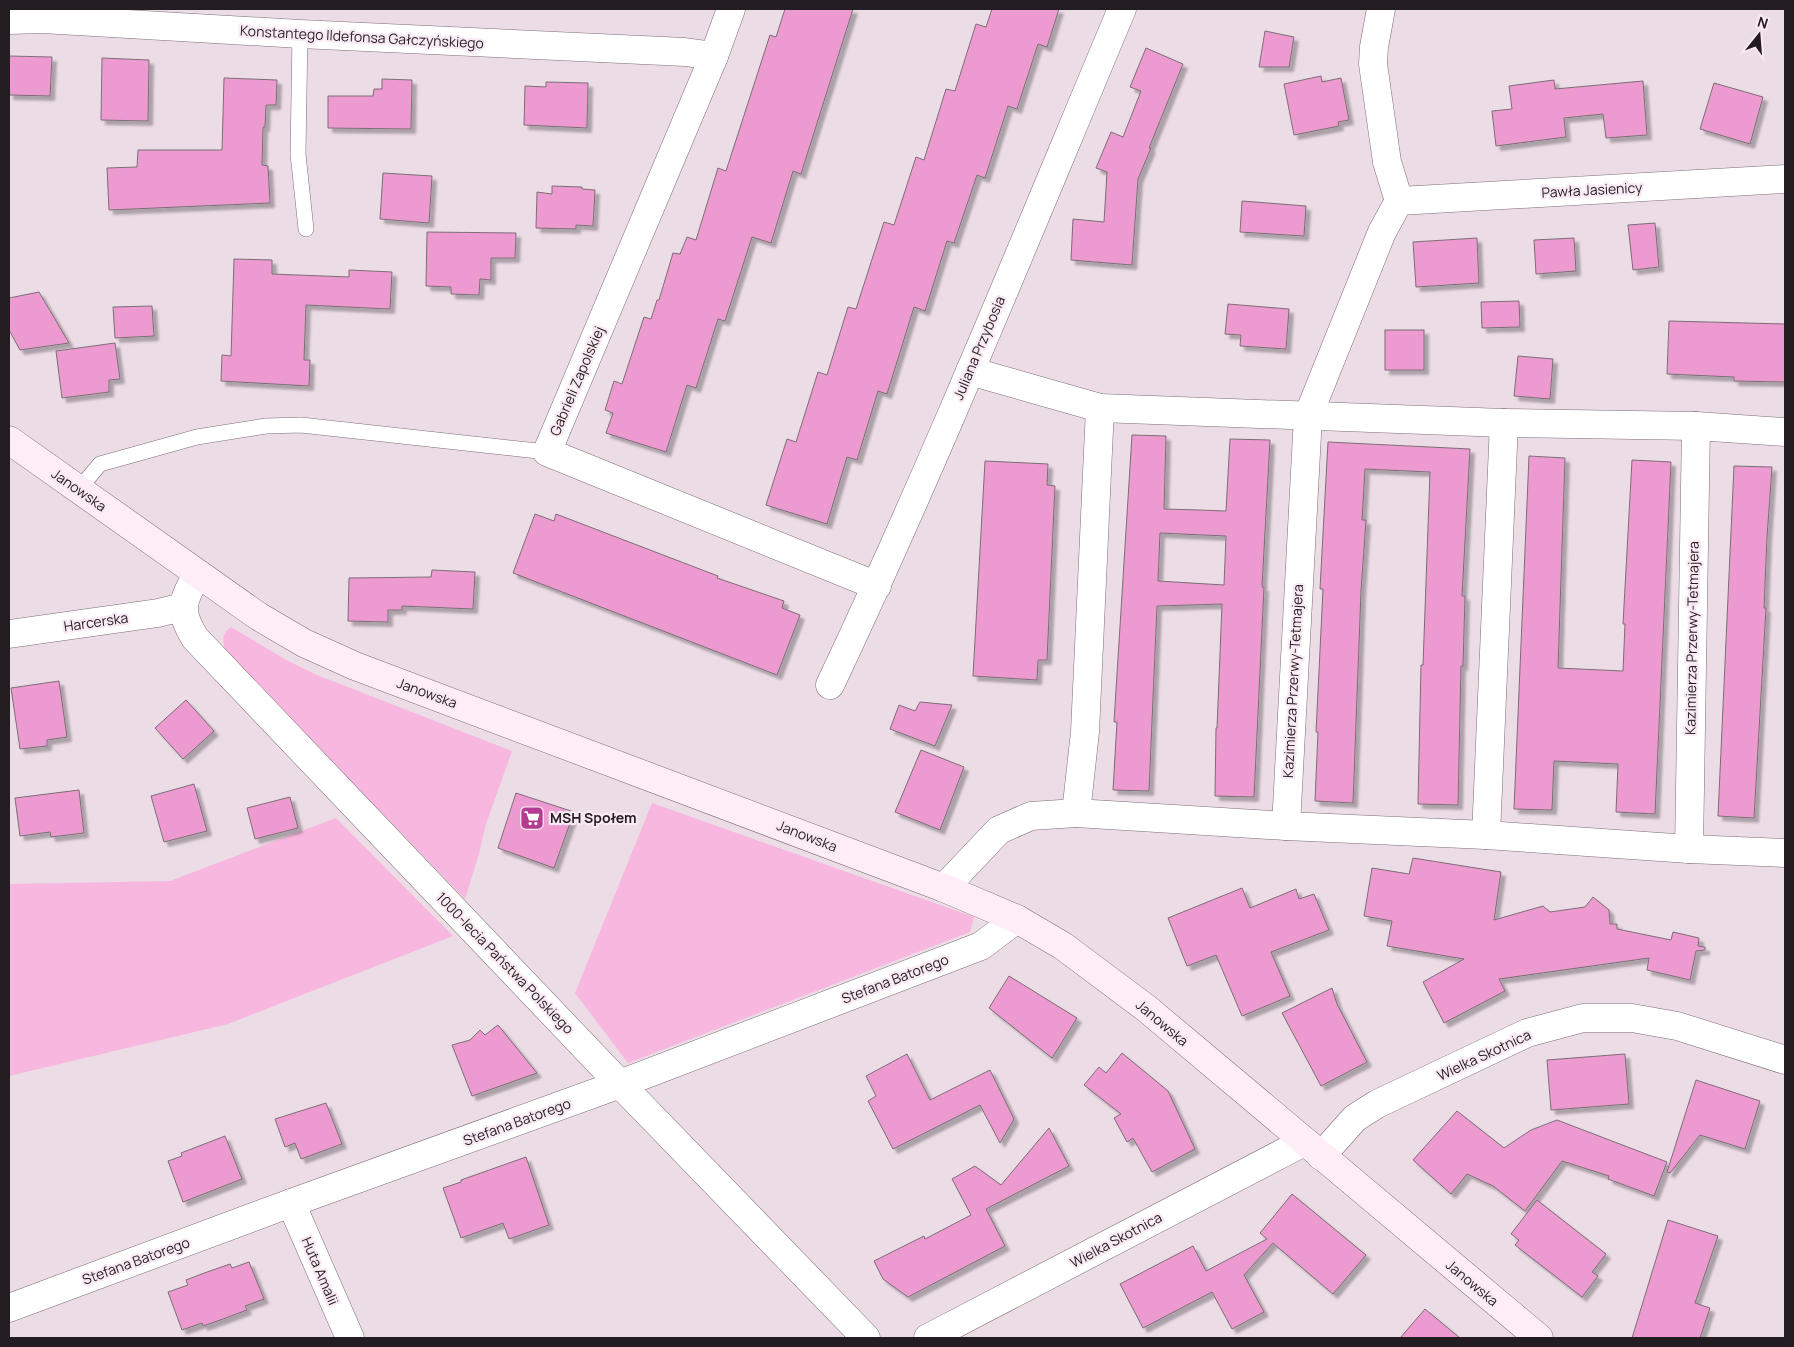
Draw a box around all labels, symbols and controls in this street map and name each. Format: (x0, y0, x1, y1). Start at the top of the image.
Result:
north arrow (1734, 10, 1784, 60)
text: N (1755, 12, 1771, 33)
street label: Konstantego Ildefonsa Gałczyńskiego (240, 21, 484, 52)
street label: Pawła Jasienicy (1541, 177, 1643, 202)
street label: Juliana Przybosia (948, 293, 1009, 403)
street label: Gabrieli Zapolskiej (545, 323, 608, 438)
street label: Janowska (48, 464, 111, 515)
street label: Kazimierza Przerwy-Tetmajera (1680, 541, 1703, 735)
street label: Kazimierza Przerwy-Tetmajera (1278, 584, 1307, 778)
street label: Harcerska (63, 608, 129, 635)
street label: Janowska (394, 673, 460, 712)
supermarket icon: MSH Społem (519, 805, 545, 831)
place label: MSH Społem (550, 808, 637, 827)
street label: Janowska (774, 815, 840, 856)
street label: 1000-lecia Państwa Polskiego (432, 888, 578, 1038)
street label: Stefana Batorego (839, 949, 951, 1008)
street label: Janowska (1132, 995, 1193, 1050)
street label: Wielka Skotnica (1434, 1024, 1534, 1085)
street label: Stefana Batorego (460, 1093, 573, 1150)
street label: Wielka Skotnica (1067, 1207, 1165, 1272)
street label: Stefana Batorego (79, 1232, 192, 1289)
street label: Huta Amalii (298, 1234, 343, 1308)
street label: Janowska (1442, 1255, 1503, 1310)

